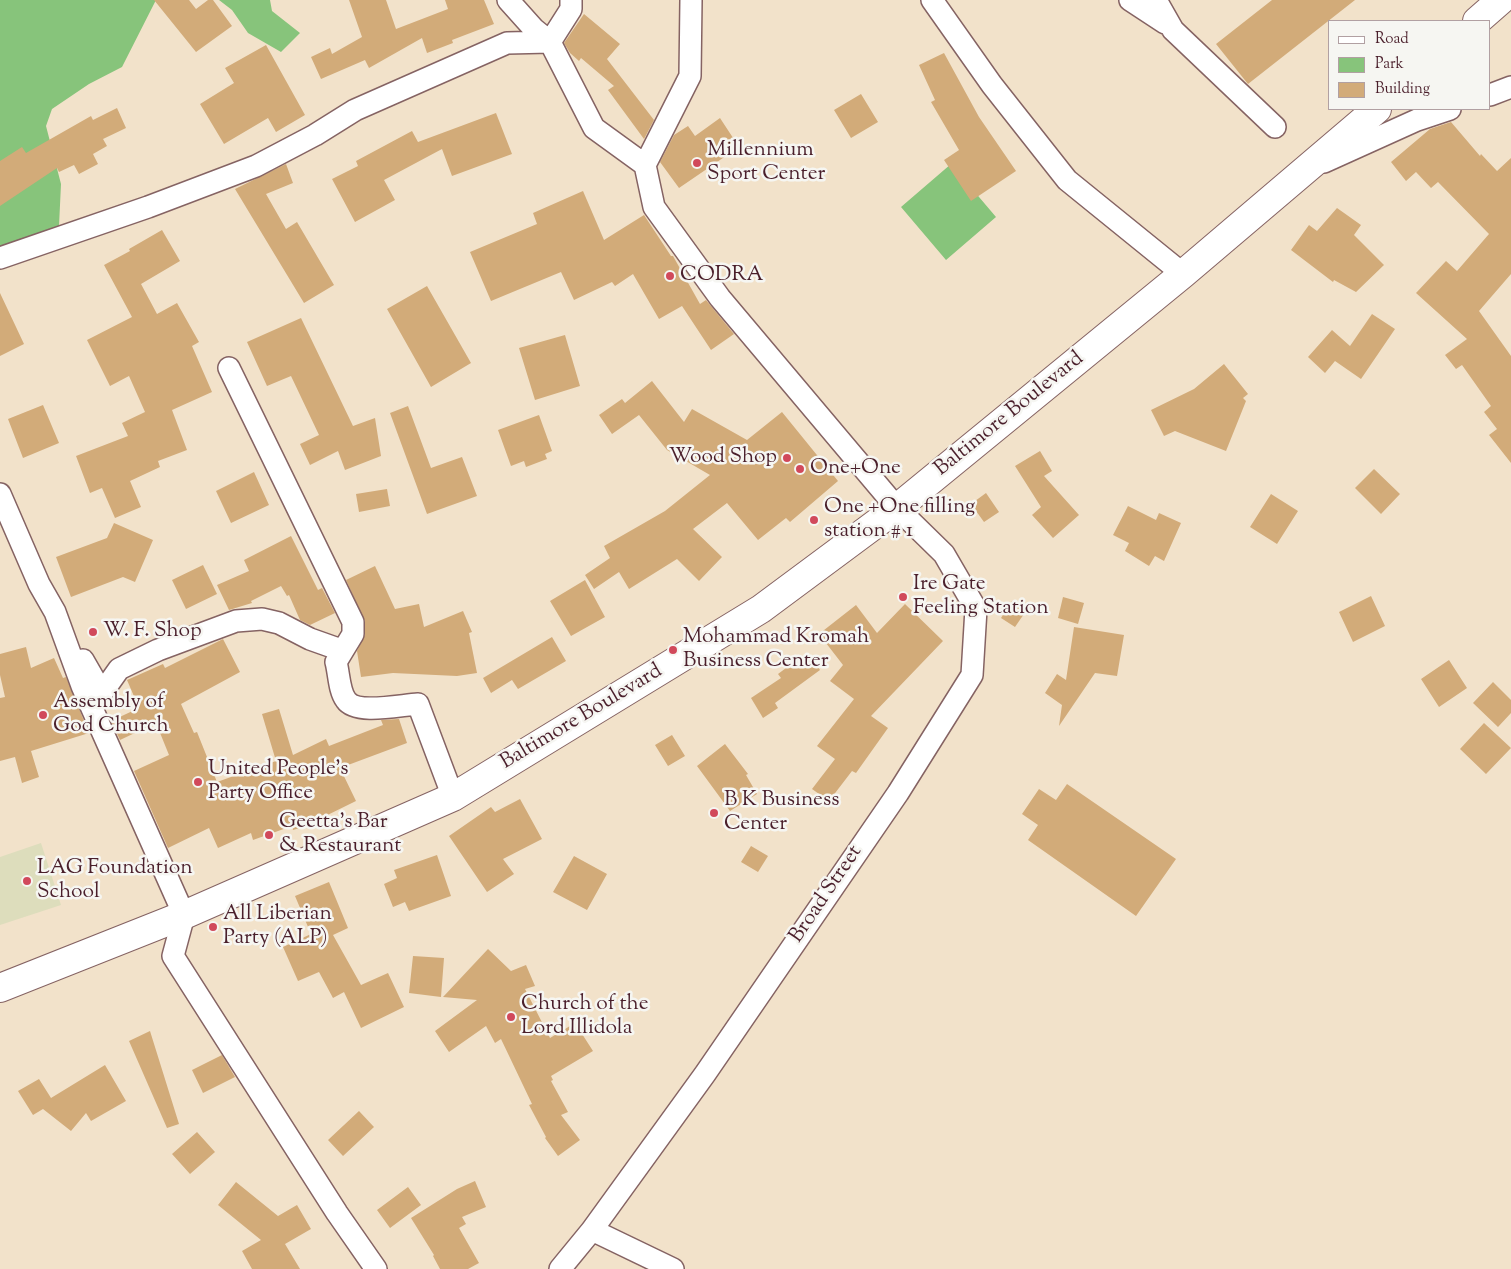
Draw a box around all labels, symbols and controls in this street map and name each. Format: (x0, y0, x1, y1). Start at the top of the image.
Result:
legend (1328, 20, 1491, 110)
text: Road (1375, 29, 1409, 50)
text: Park (1375, 54, 1404, 75)
text: Building (1375, 79, 1430, 100)
place label: Millennium Sport Center (707, 138, 825, 188)
marker: Millennium Sport Center (691, 157, 703, 169)
place label: CODRA (680, 263, 764, 289)
marker: CODRA (664, 270, 676, 282)
street label: Baltimore Boulevard (930, 347, 1090, 483)
place label: Wood Shop (669, 445, 777, 471)
marker: Wood Shop (781, 452, 793, 464)
place label: One+One (810, 456, 901, 482)
marker: One+One (794, 463, 806, 475)
place label: One +One filling station # 1 (824, 495, 975, 545)
marker: One +One filling station # 1 (808, 514, 820, 526)
place label: Ire Gate Feeling Station (913, 572, 1049, 622)
marker: Ire Gate Feeling Station (897, 591, 909, 603)
place label: W. F. Shop (103, 619, 202, 645)
place label: Mohammad Kromah Business Center (683, 625, 869, 675)
marker: W. F. Shop (87, 626, 99, 638)
marker: Mohammad Kromah Business Center (667, 644, 679, 656)
street label: Baltimore Boulevard (496, 660, 668, 776)
place label: Assembly of God Church (53, 690, 169, 740)
marker: Assembly of God Church (37, 709, 49, 721)
place label: United People's Party Office (208, 757, 349, 807)
marker: United People's Party Office (192, 776, 204, 788)
place label: B K Business Center (724, 788, 839, 838)
marker: B K Business Center (708, 807, 720, 819)
place label: Geetta's Bar & Restaurant (279, 810, 401, 860)
marker: Geetta's Bar & Restaurant (263, 829, 275, 841)
street label: Broad Street (785, 841, 869, 949)
place label: LAG Foundation School (37, 856, 193, 906)
marker: LAG Foundation School (21, 875, 33, 887)
place label: All Liberian Party (ALP) (223, 902, 332, 952)
marker: All Liberian Party (ALP) (207, 921, 219, 933)
place label: Church of the Lord Illidola (521, 992, 649, 1042)
marker: Church of the Lord Illidola (505, 1011, 517, 1023)

